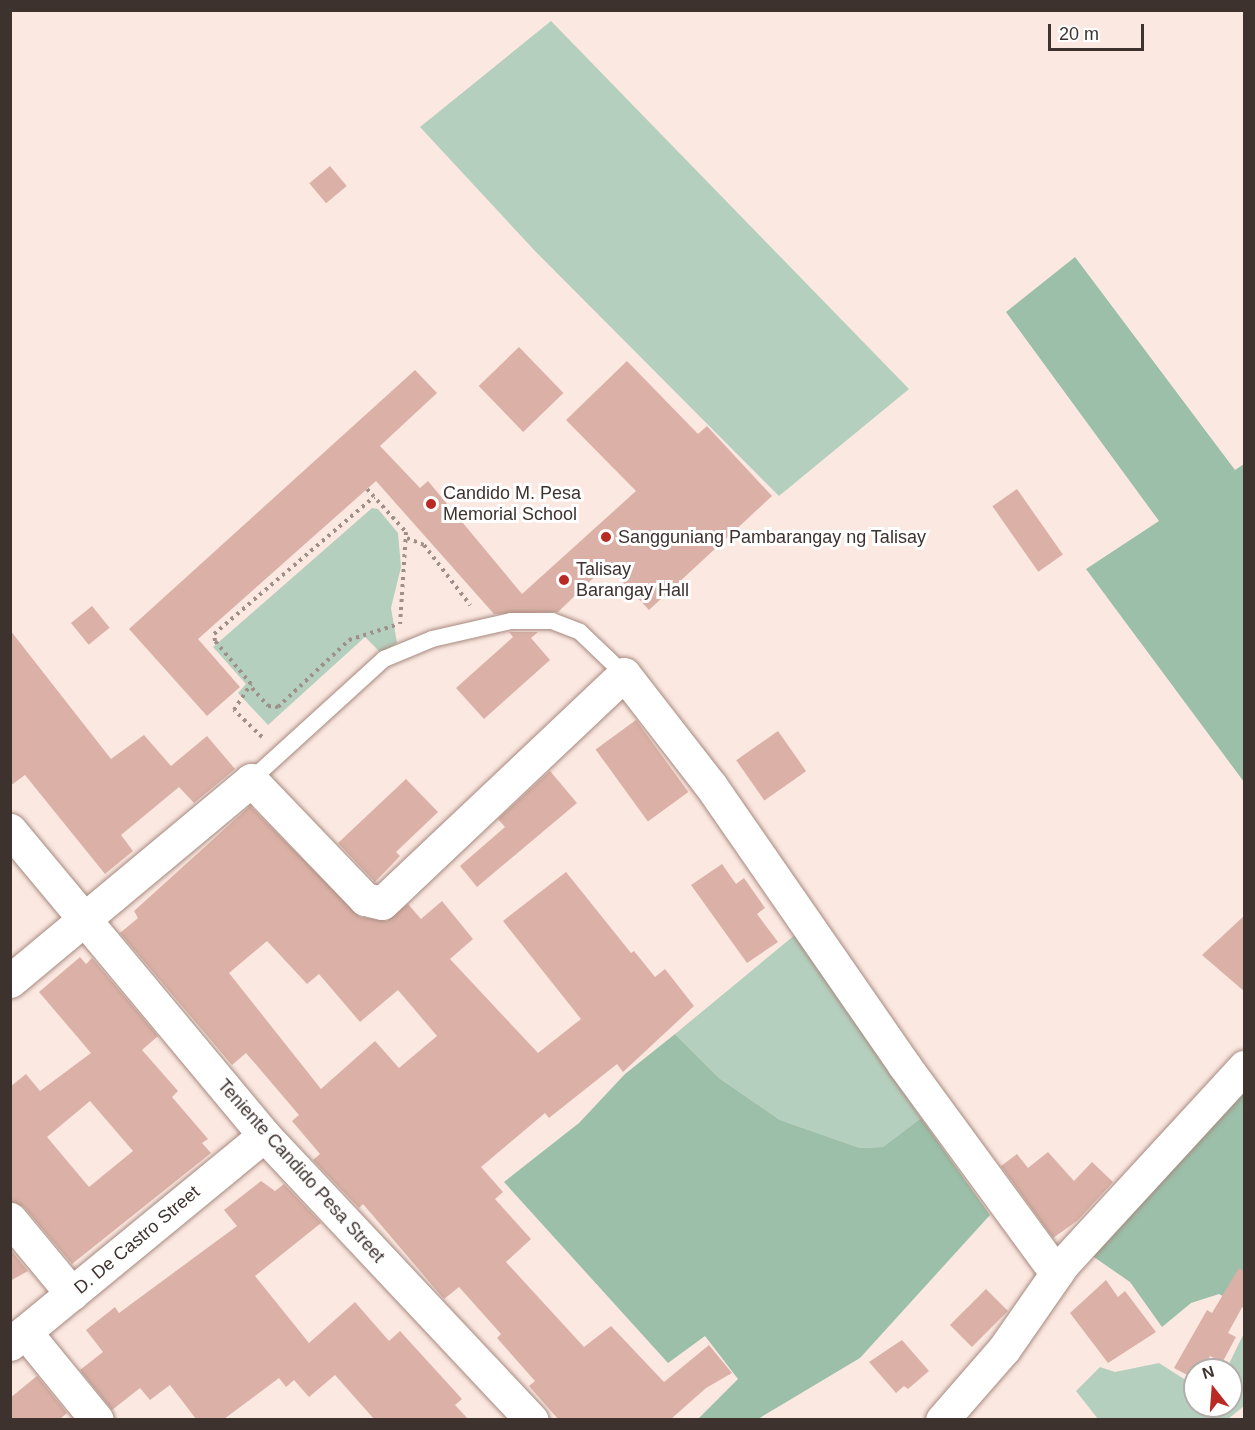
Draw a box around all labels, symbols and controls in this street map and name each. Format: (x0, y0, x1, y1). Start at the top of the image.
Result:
scale bar (1051, 12, 1147, 50)
text: 20 m (1059, 24, 1099, 44)
place label: Candido M. Pesa Memorial School (443, 483, 581, 526)
marker: Candido M. Pesa Memorial School (424, 497, 438, 511)
place label: Sangguniang Pambarangay ng Talisay (618, 526, 926, 548)
marker: Sangguniang Pambarangay ng Talisay (599, 530, 613, 544)
place label: Talisay Barangay Hall (576, 559, 689, 602)
marker: Talisay Barangay Hall (557, 573, 571, 587)
street label: Teniente Candido Pesa Street (213, 1075, 389, 1267)
street label: D. De Castro Street (70, 1181, 204, 1299)
north arrow (1183, 1358, 1243, 1418)
text: N (1200, 1362, 1216, 1382)

